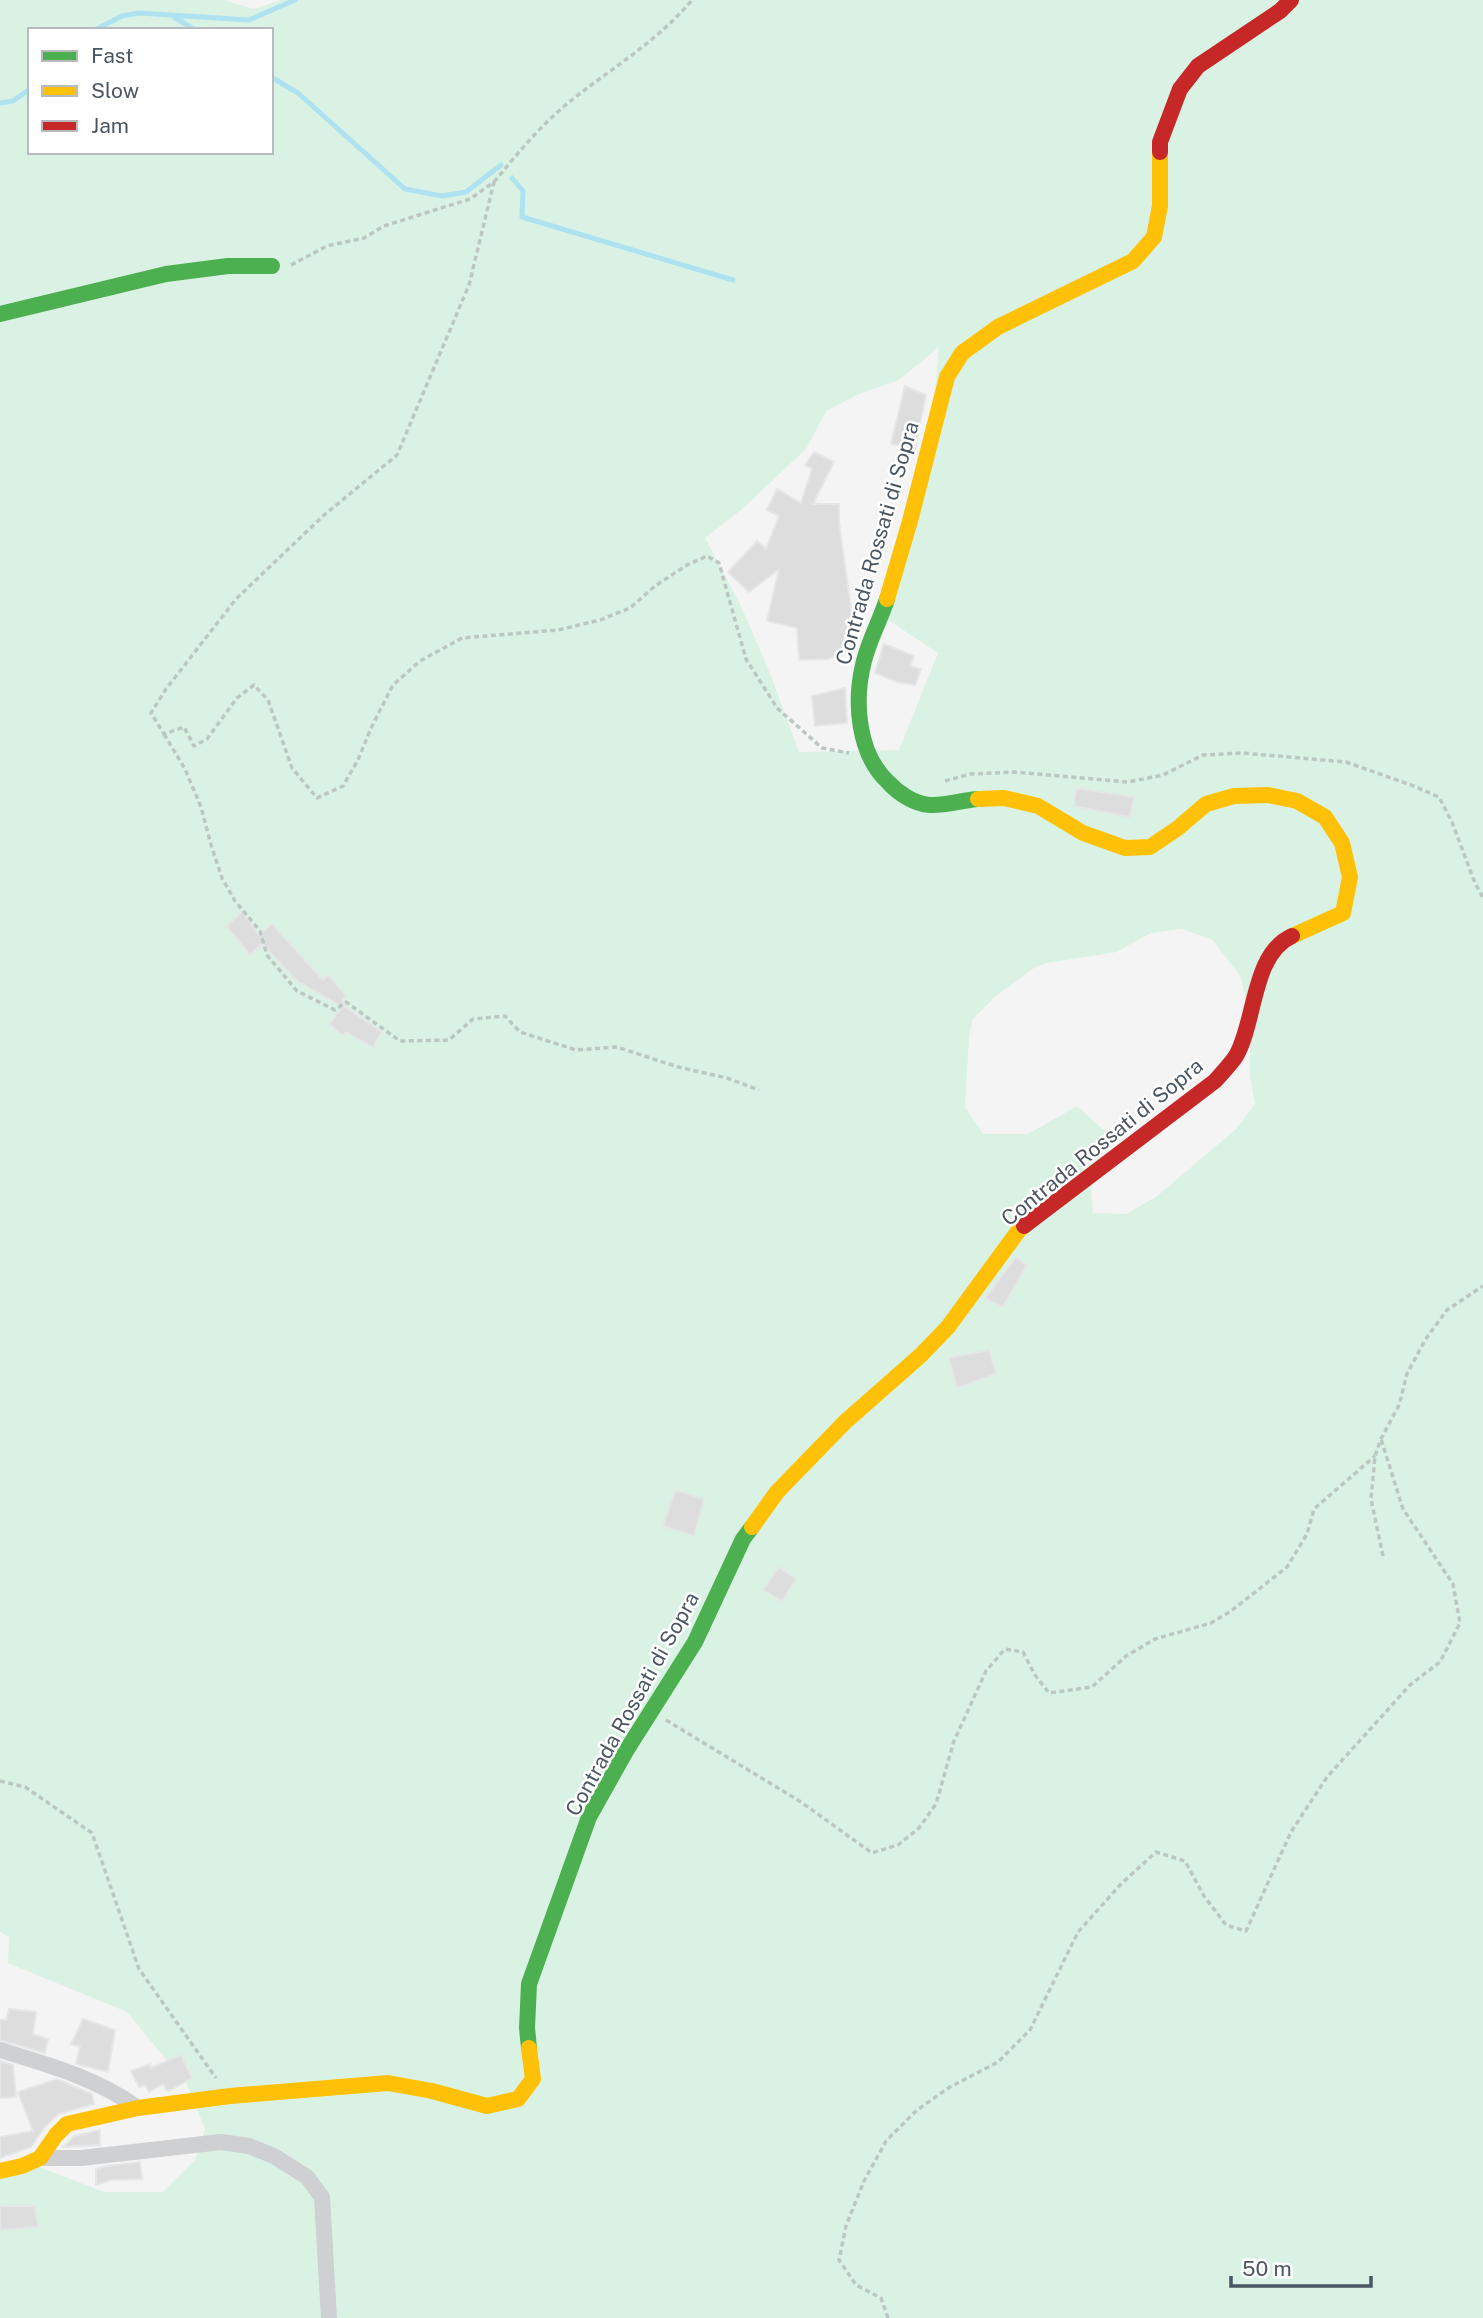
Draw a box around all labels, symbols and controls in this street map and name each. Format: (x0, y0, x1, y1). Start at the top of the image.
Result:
legend (28, 28, 273, 154)
text: Fast (91, 43, 133, 68)
text: Slow (91, 78, 139, 103)
text: Jam (91, 113, 129, 138)
street label: Contrada Rossati di Sopra (830, 418, 924, 668)
street label: Contrada Rossati di Sopra (996, 1053, 1208, 1231)
street label: Contrada Rossati di Sopra (560, 1588, 704, 1820)
scale bar (1231, 2244, 1371, 2288)
text: 50 m (1242, 2256, 1292, 2281)

